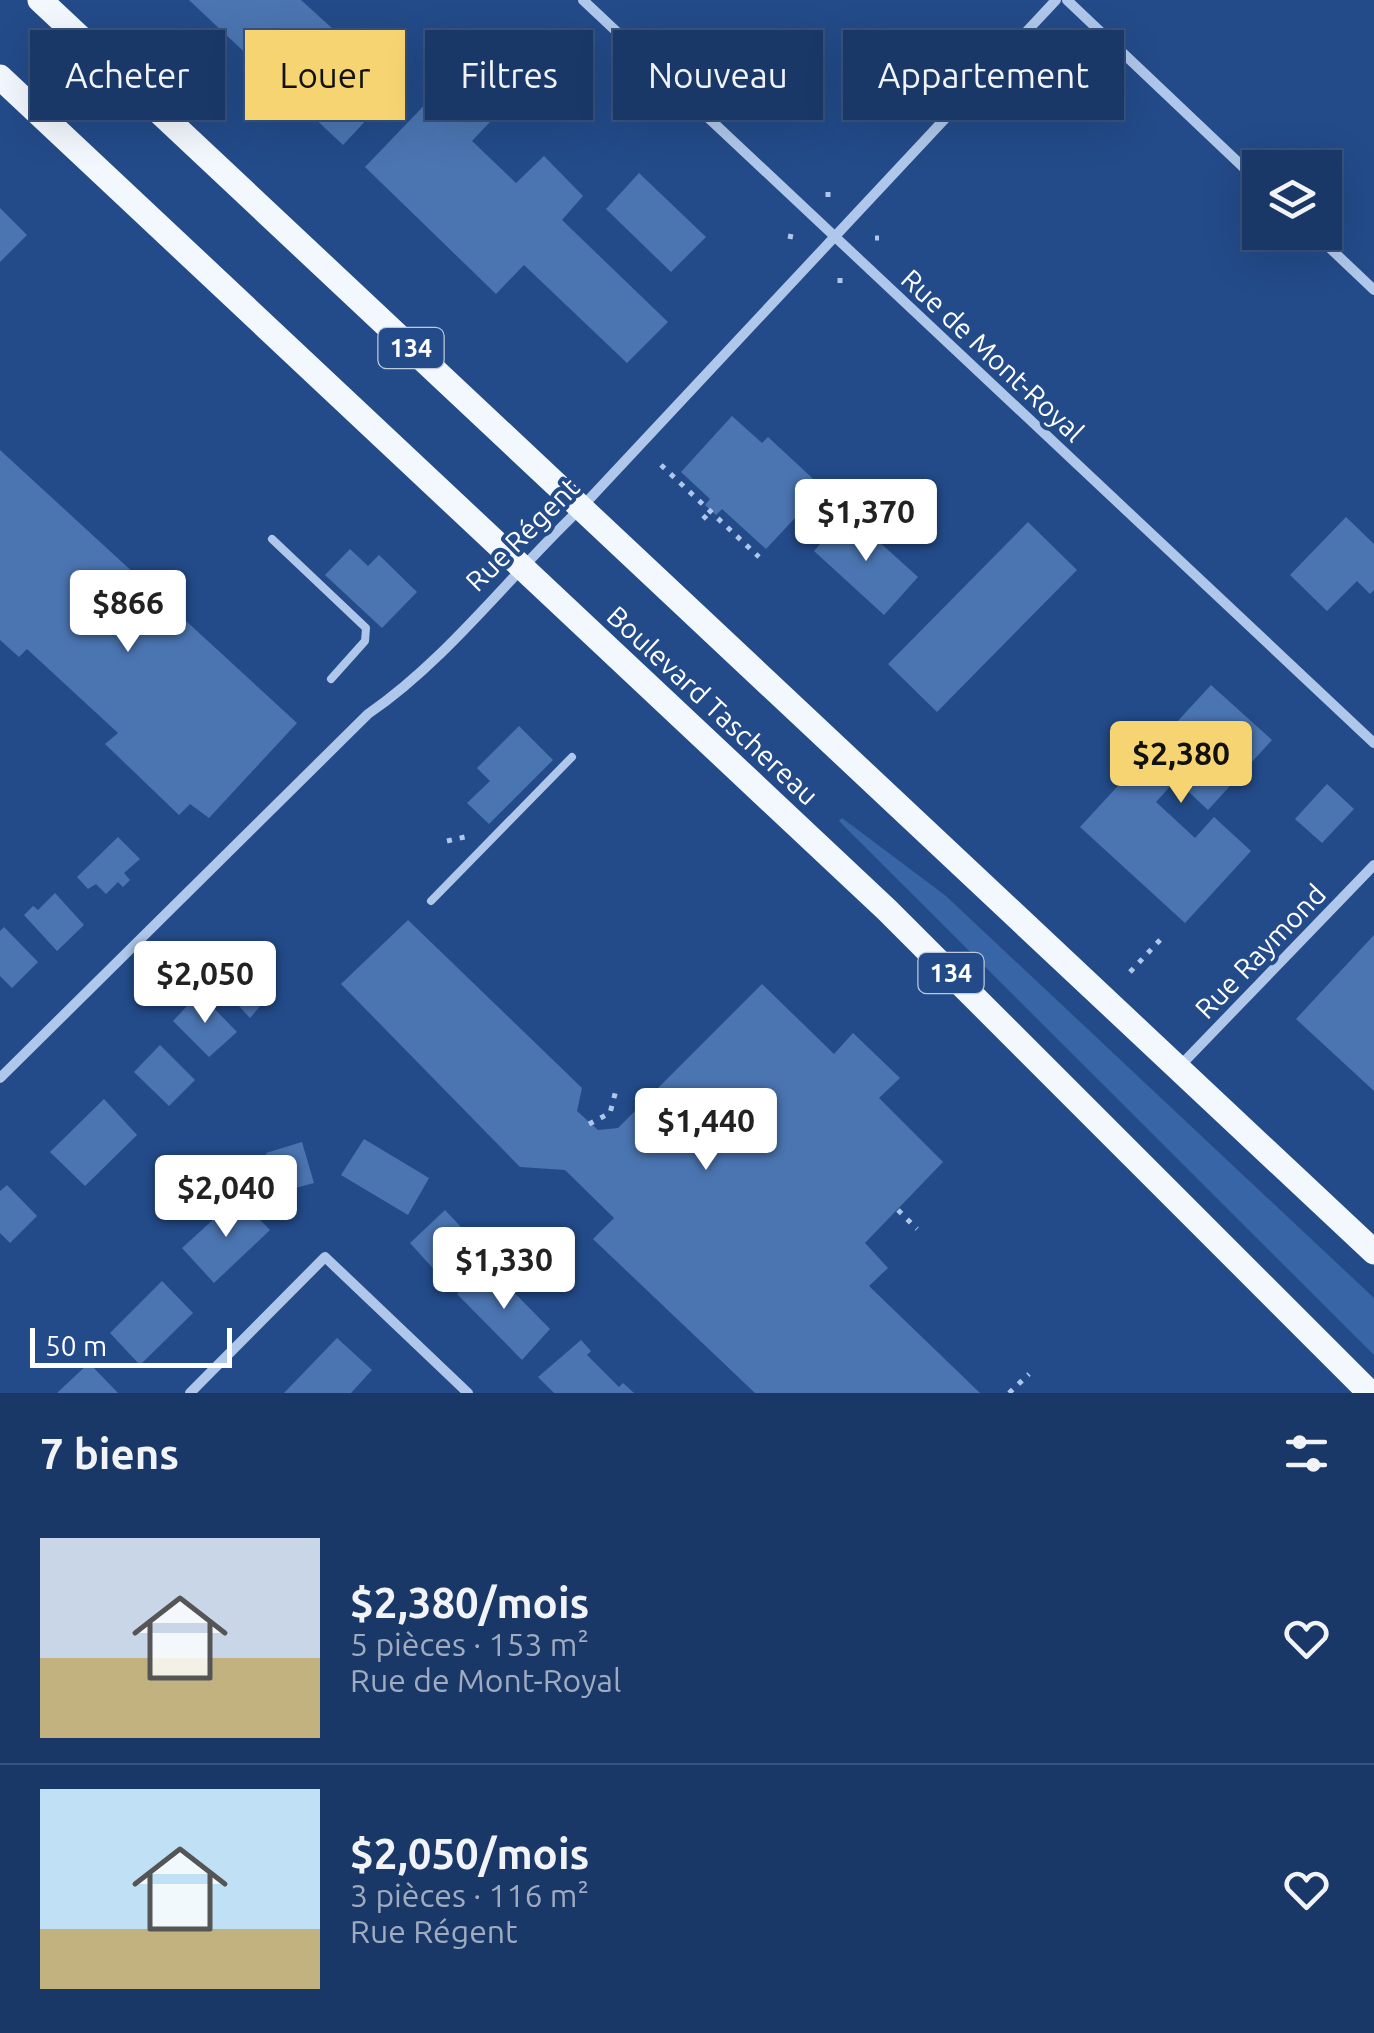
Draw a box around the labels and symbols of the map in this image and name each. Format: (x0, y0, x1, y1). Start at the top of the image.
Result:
street label: Rue de Mont-Royal (896, 263, 1090, 447)
road number: 134 (378, 328, 444, 368)
street label: Rue Régent (459, 471, 585, 597)
pin: $1,370 (785, 479, 947, 564)
pin: $866 (69, 570, 187, 655)
street label: Boulevard Taschereau (601, 599, 825, 811)
pin: $2,380 (1100, 721, 1262, 806)
street label: Rue Raymond (1189, 878, 1331, 1024)
pin: $2,050 (124, 941, 286, 1026)
road number: 134 (918, 953, 984, 993)
pin: $1,440 (625, 1088, 787, 1173)
pin: $2,040 (145, 1155, 307, 1240)
pin: $1,330 (423, 1227, 585, 1312)
scale bar (30, 1323, 232, 1368)

